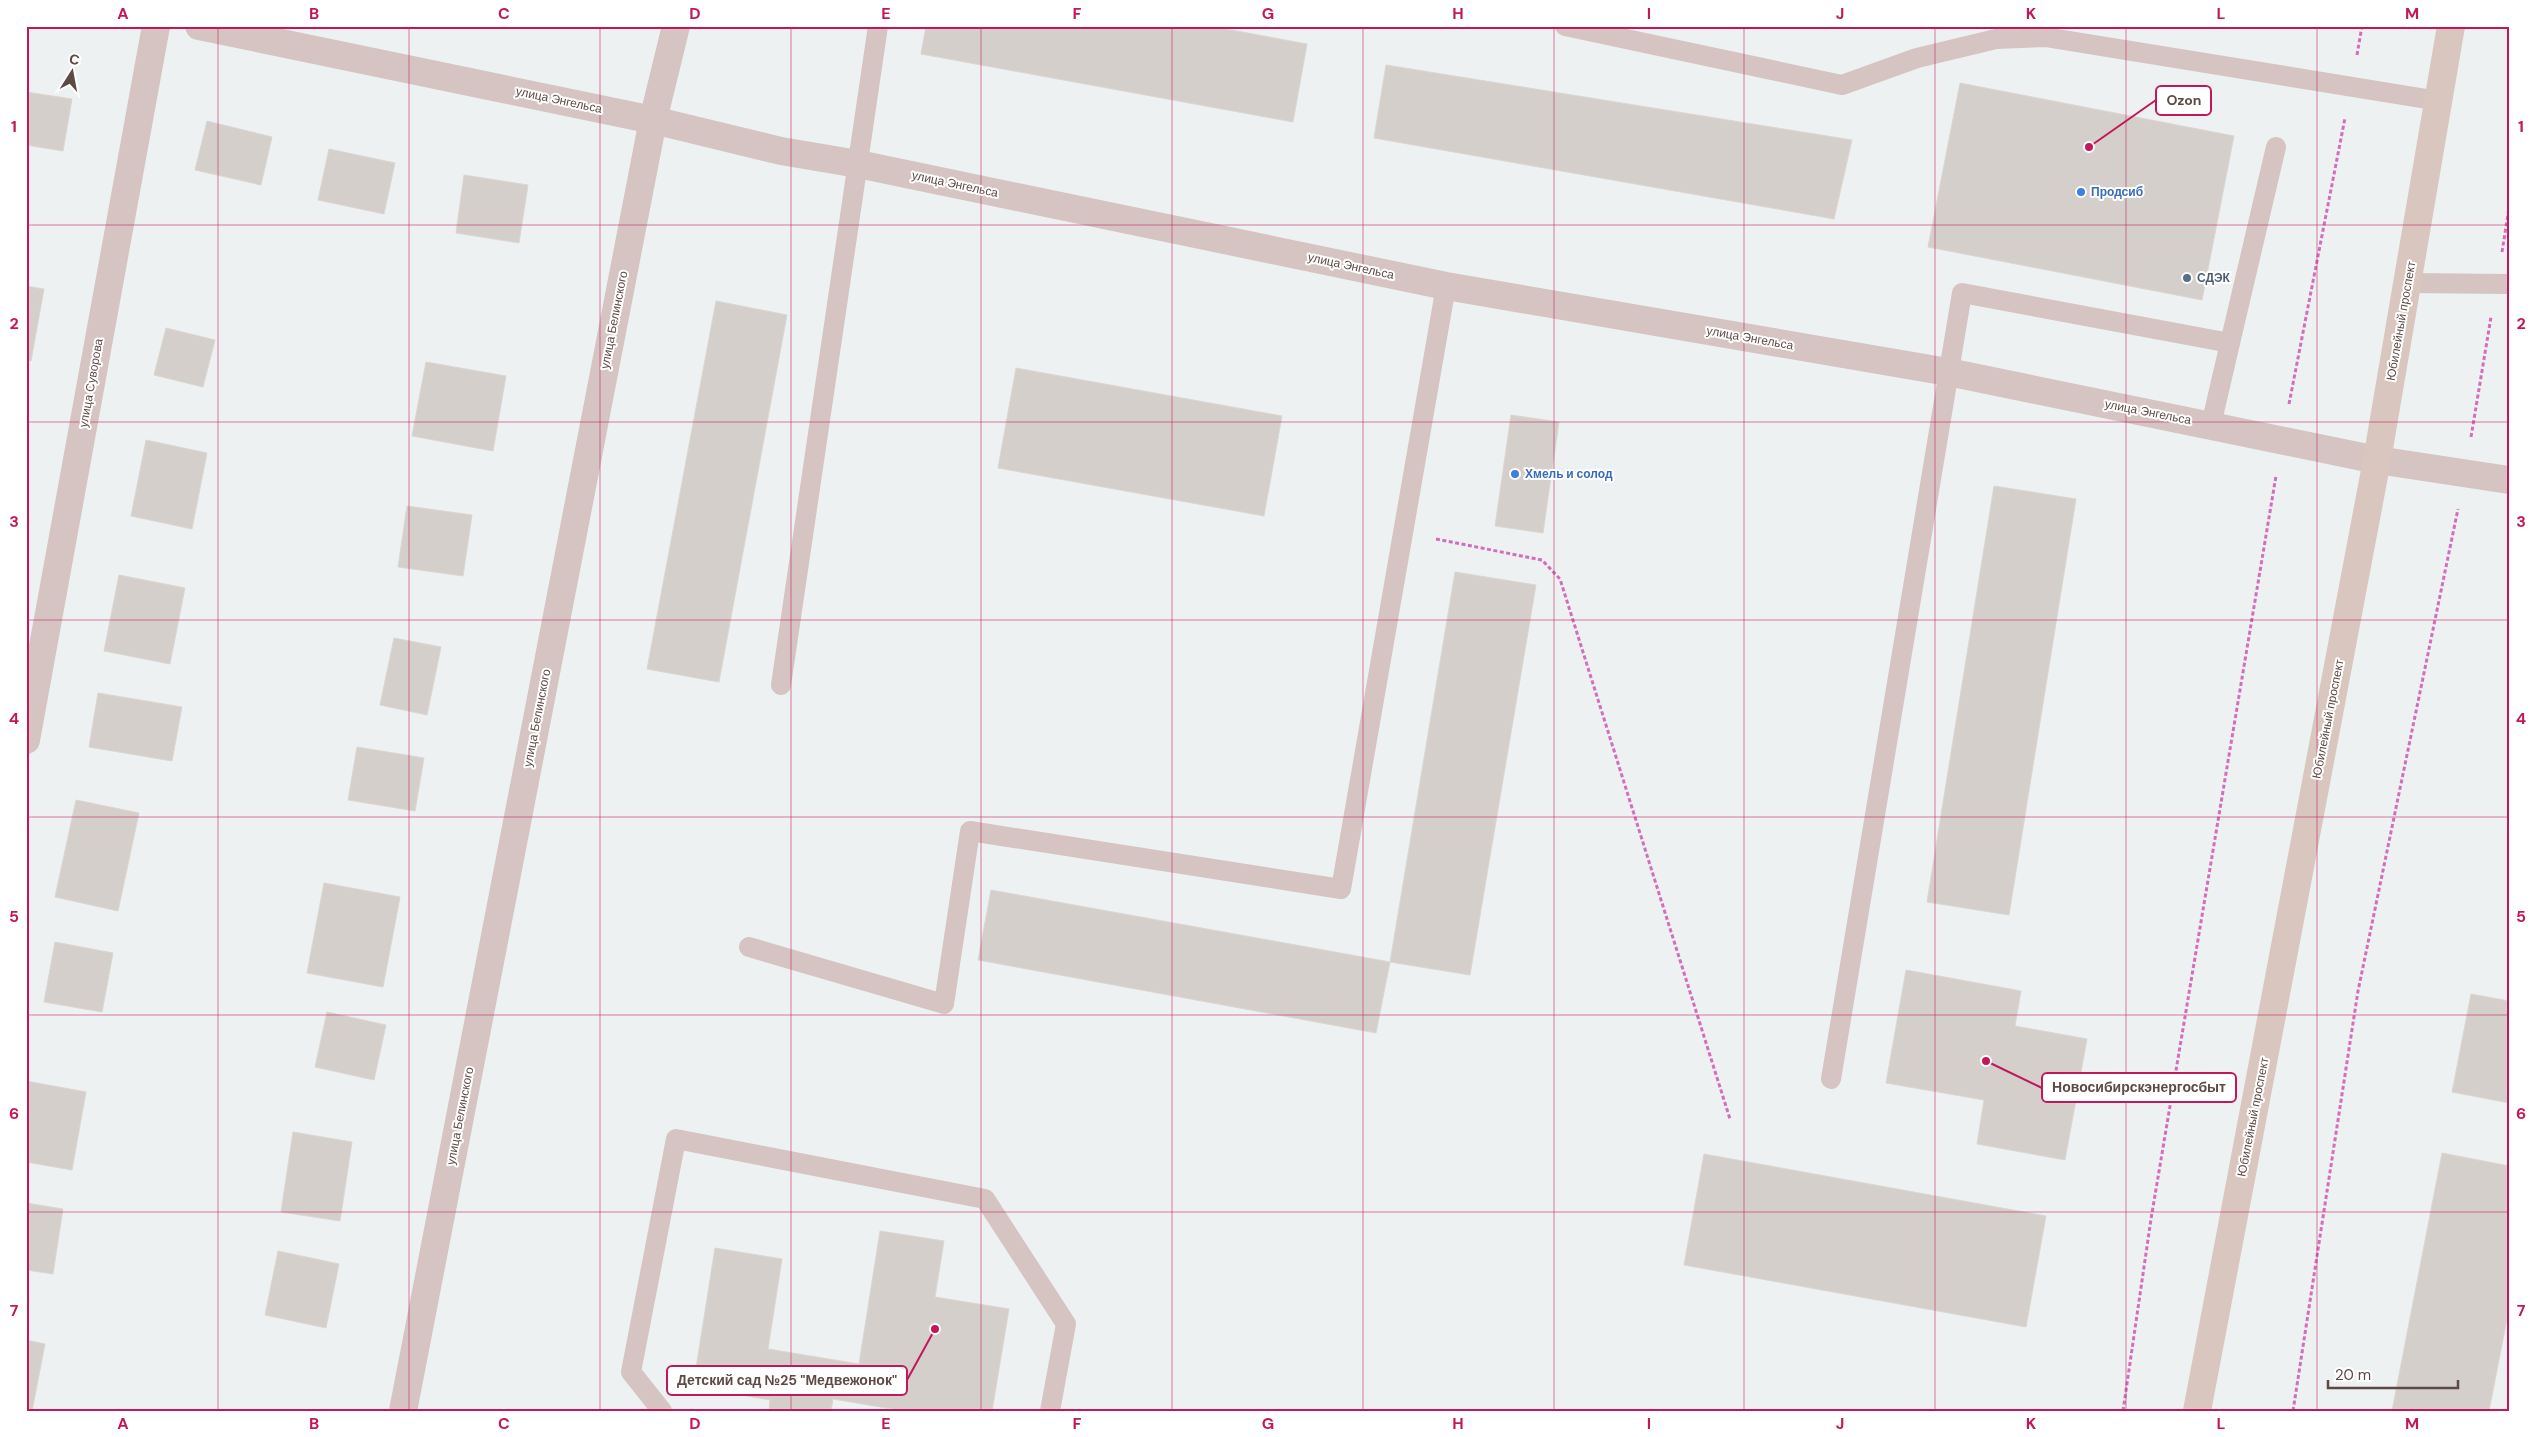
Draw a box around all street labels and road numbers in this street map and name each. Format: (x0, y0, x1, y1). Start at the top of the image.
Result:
street label: улица Энгельса (514, 83, 604, 117)
street label: улица Энгельса (910, 167, 1000, 201)
street label: улица Энгельса (1306, 249, 1396, 283)
street label: Юбилейный проспект (2383, 259, 2419, 382)
street label: улица Белинского (597, 269, 631, 370)
street label: улица Энгельса (1705, 323, 1795, 354)
street label: улица Суворова (75, 337, 107, 429)
street label: улица Энгельса (2103, 396, 2193, 428)
street label: Юбилейный проспект (2309, 658, 2348, 780)
street label: улица Белинского (520, 667, 554, 768)
street label: Юбилейный проспект (2234, 1056, 2273, 1178)
street label: улица Белинского (443, 1065, 477, 1166)

